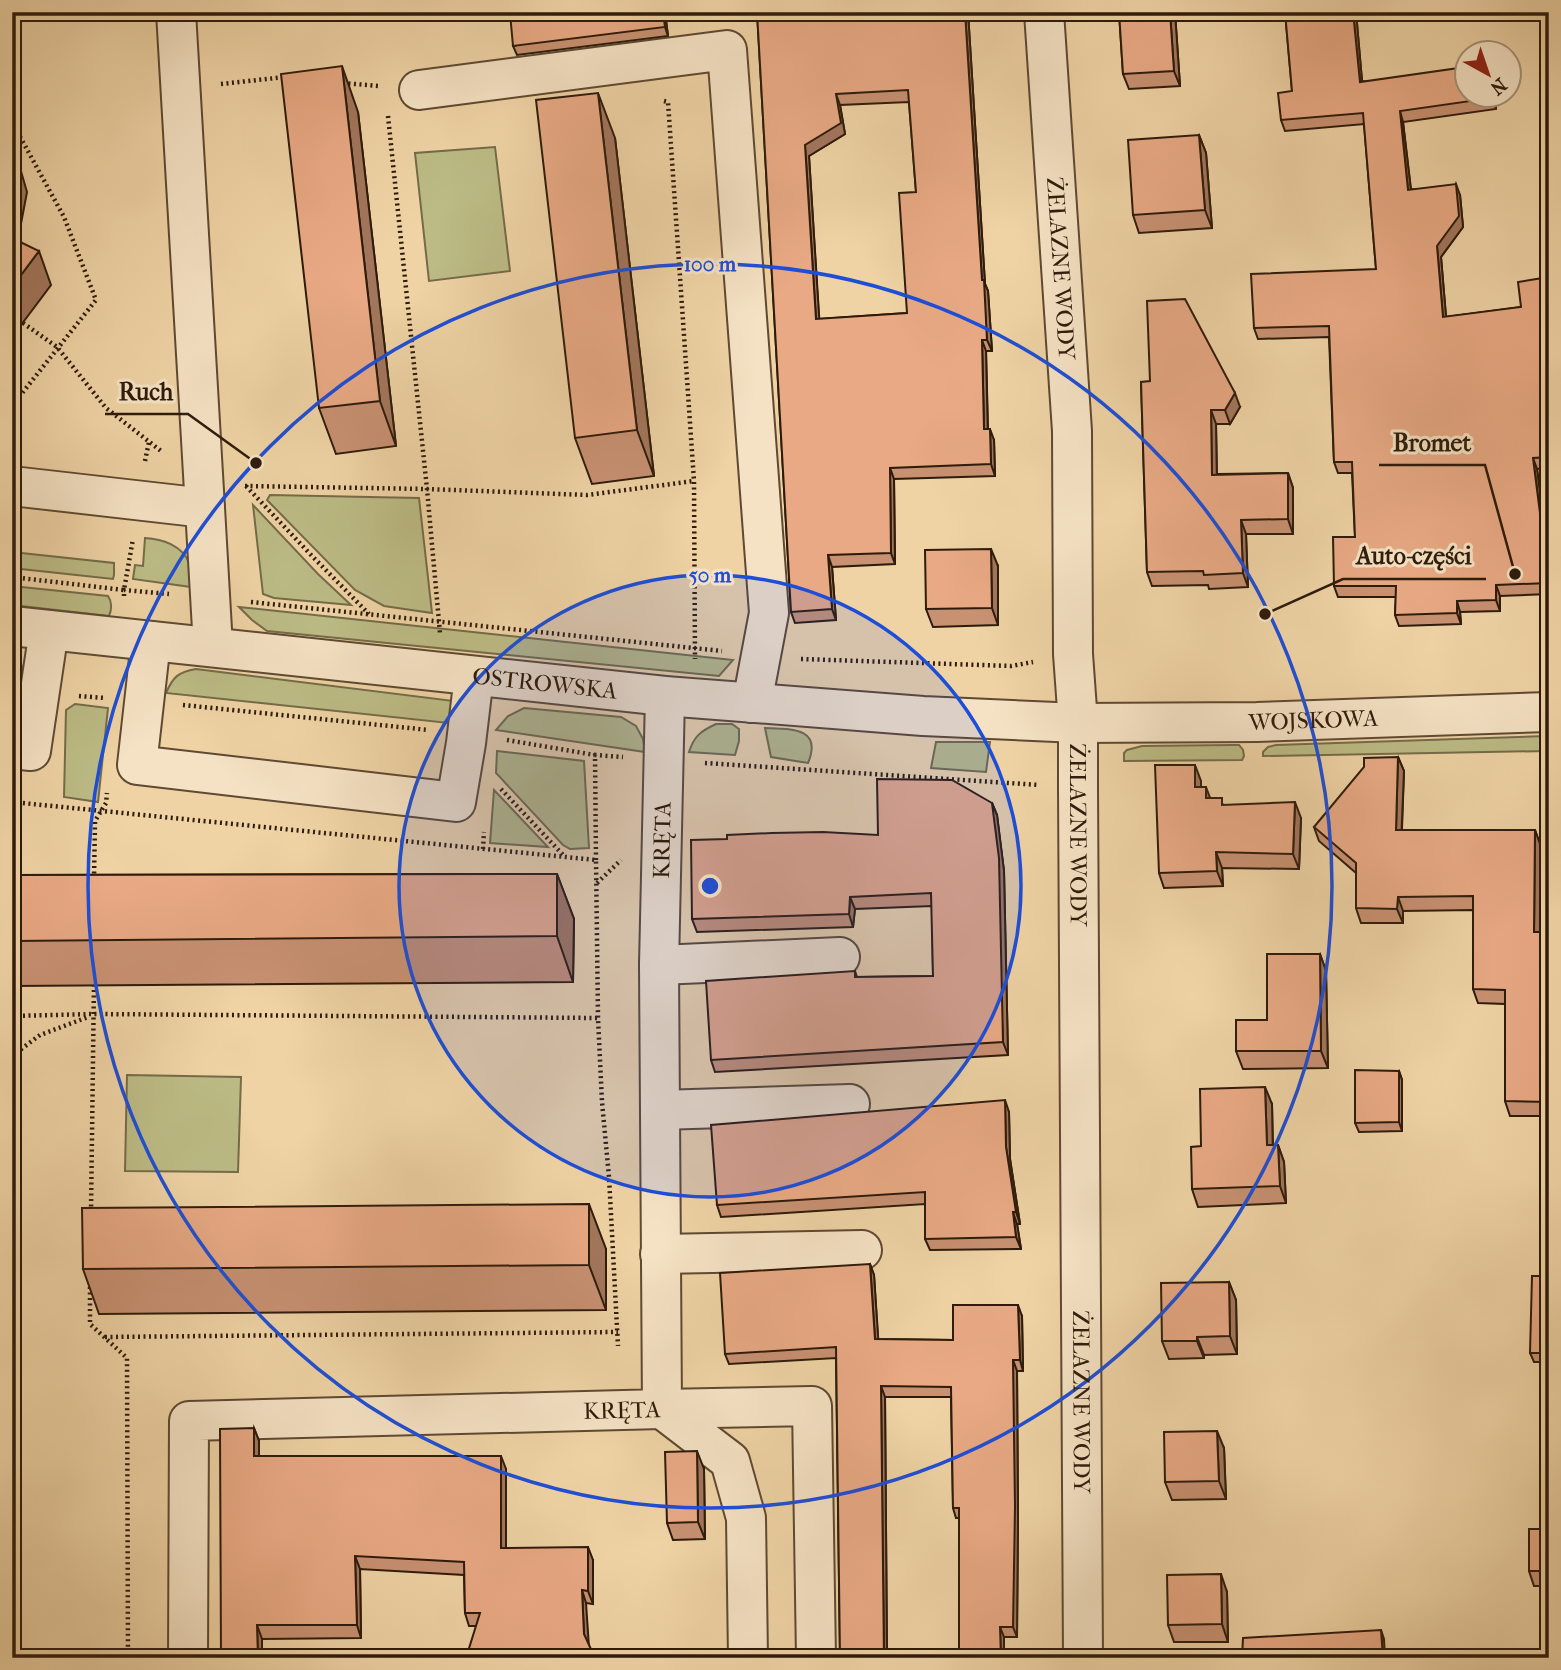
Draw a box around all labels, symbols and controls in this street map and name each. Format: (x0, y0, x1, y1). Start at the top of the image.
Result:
north arrow (1452, 38, 1522, 108)
text: N (1485, 73, 1511, 100)
street label: ŻELAZNE WODY (1042, 176, 1081, 362)
text: 100 m (684, 252, 737, 276)
callout: Ruch (105, 369, 188, 414)
text: Ruch (119, 378, 174, 406)
callout: Bromet (1379, 420, 1485, 465)
text: Bromet (1393, 429, 1471, 457)
callout: Auto-części (1343, 534, 1486, 579)
text: Auto-części (1354, 542, 1473, 571)
text: 50 m (689, 563, 732, 587)
street label: OSTROWSKA (471, 662, 620, 704)
street label: WOJSKOWA (1247, 704, 1380, 736)
street label: ŻELAZNE WODY (1064, 743, 1092, 928)
street label: KRĘTA (647, 800, 676, 879)
centre of rings (698, 874, 722, 898)
street label: ŻELAZNE WODY (1068, 1310, 1096, 1495)
street label: KRĘTA (583, 1396, 662, 1424)

